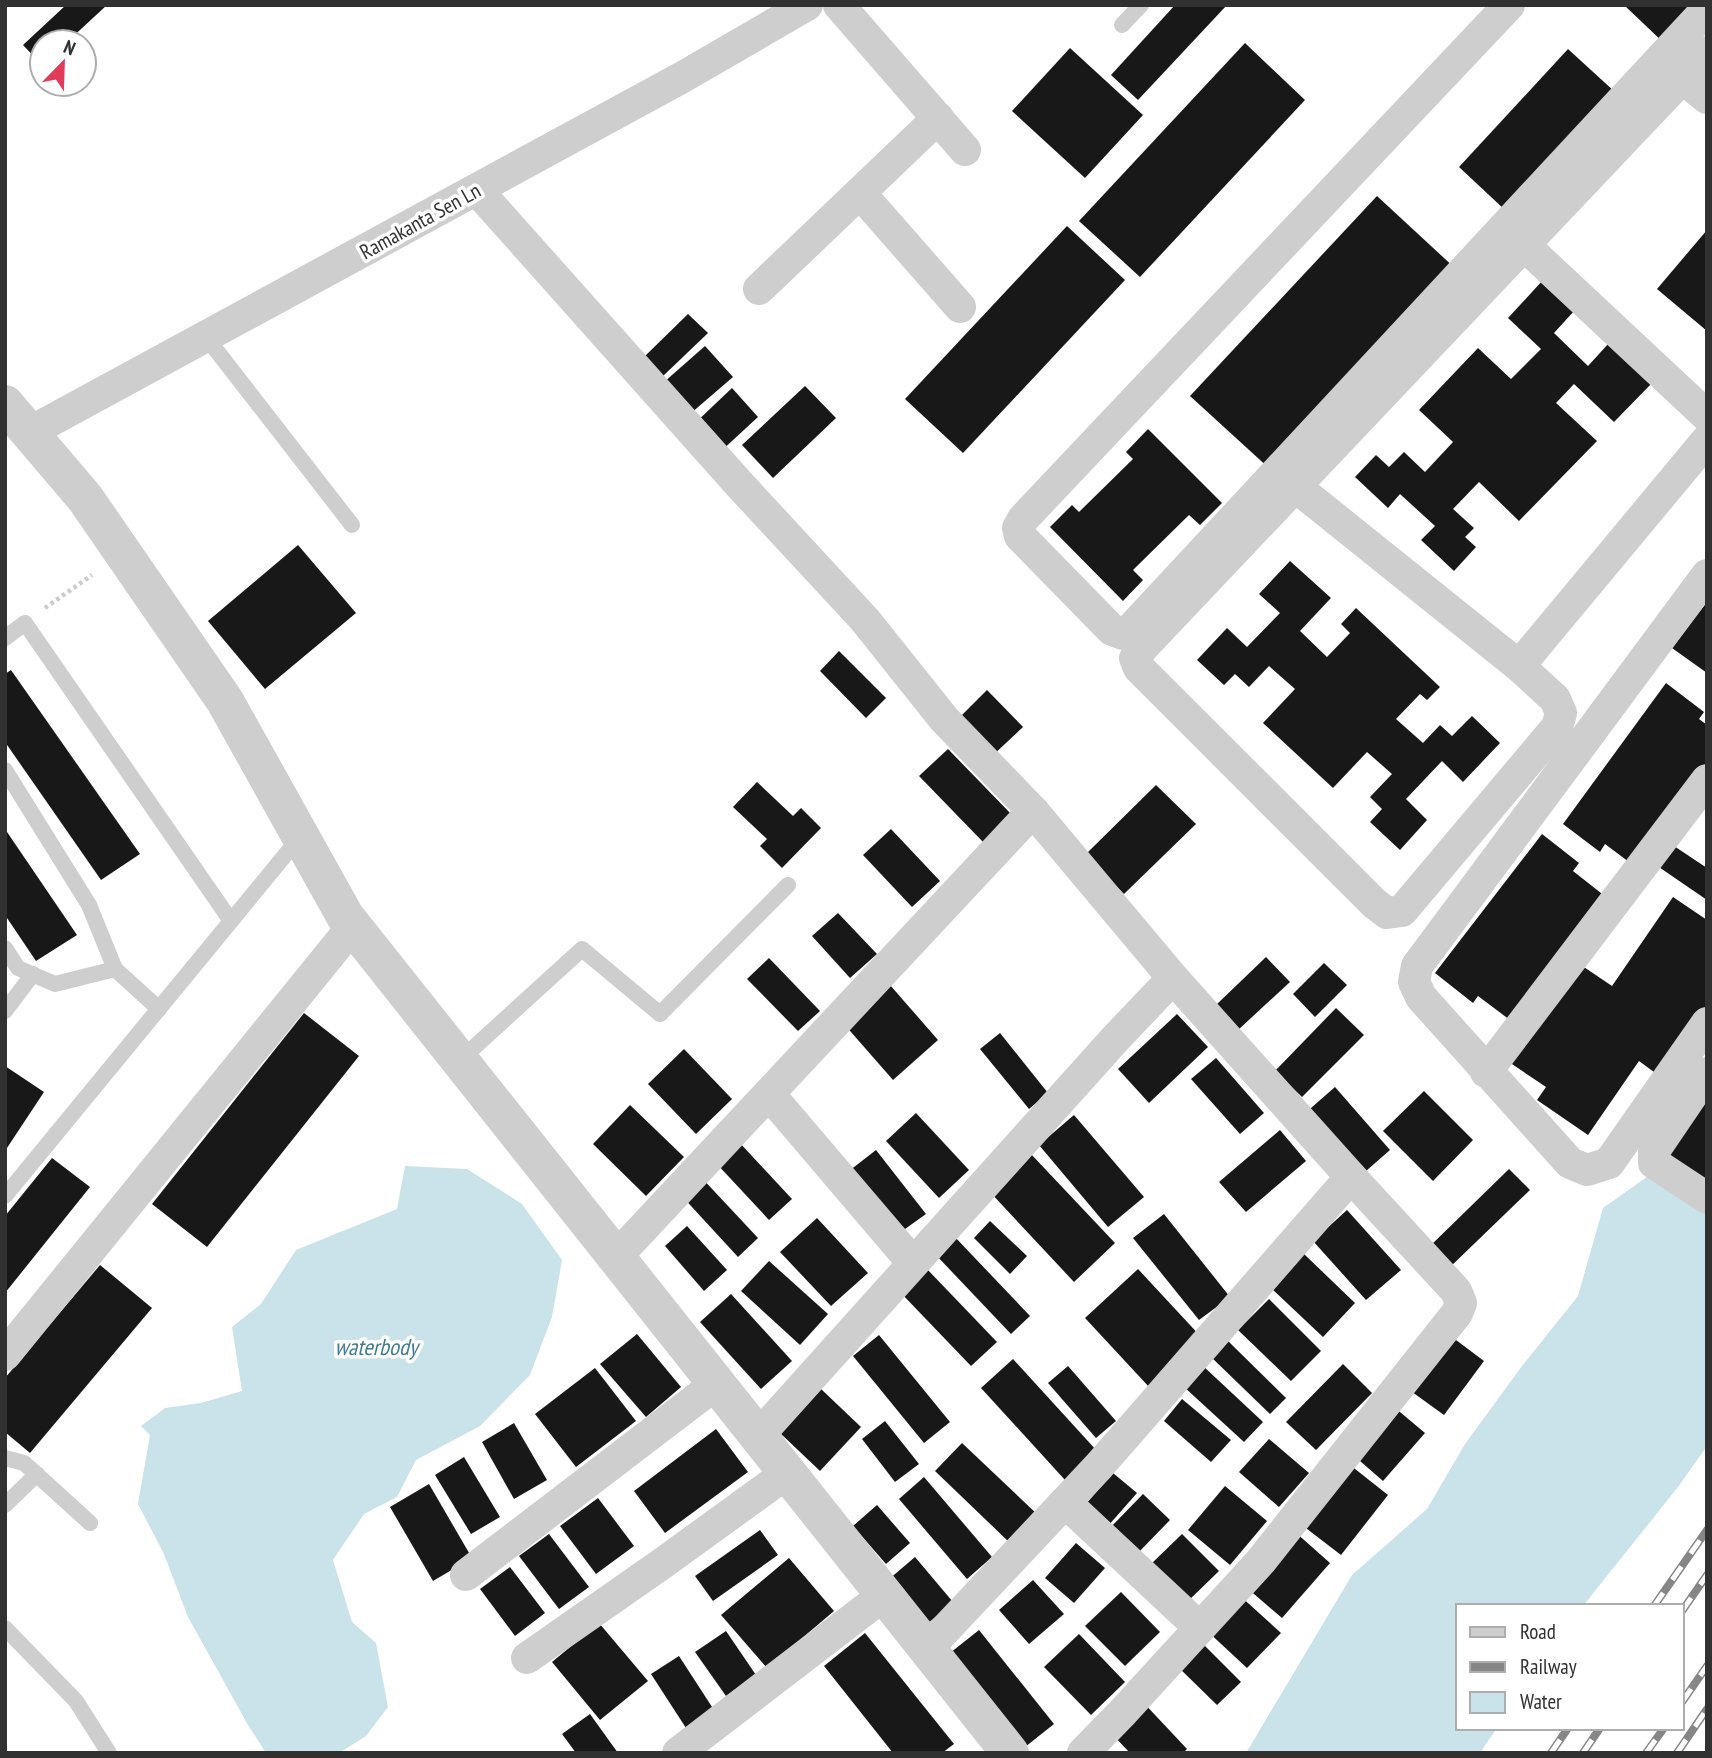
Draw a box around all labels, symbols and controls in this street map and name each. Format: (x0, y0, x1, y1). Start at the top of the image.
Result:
north arrow (28, 28, 98, 98)
text: N (60, 34, 79, 60)
street label: Ramakanta Sen Ln (355, 177, 485, 265)
water label: waterbody (334, 1332, 421, 1361)
legend (1456, 1604, 1684, 1730)
text: Road (1520, 1618, 1556, 1645)
text: Railway (1520, 1653, 1577, 1680)
text: Water (1520, 1688, 1562, 1715)

